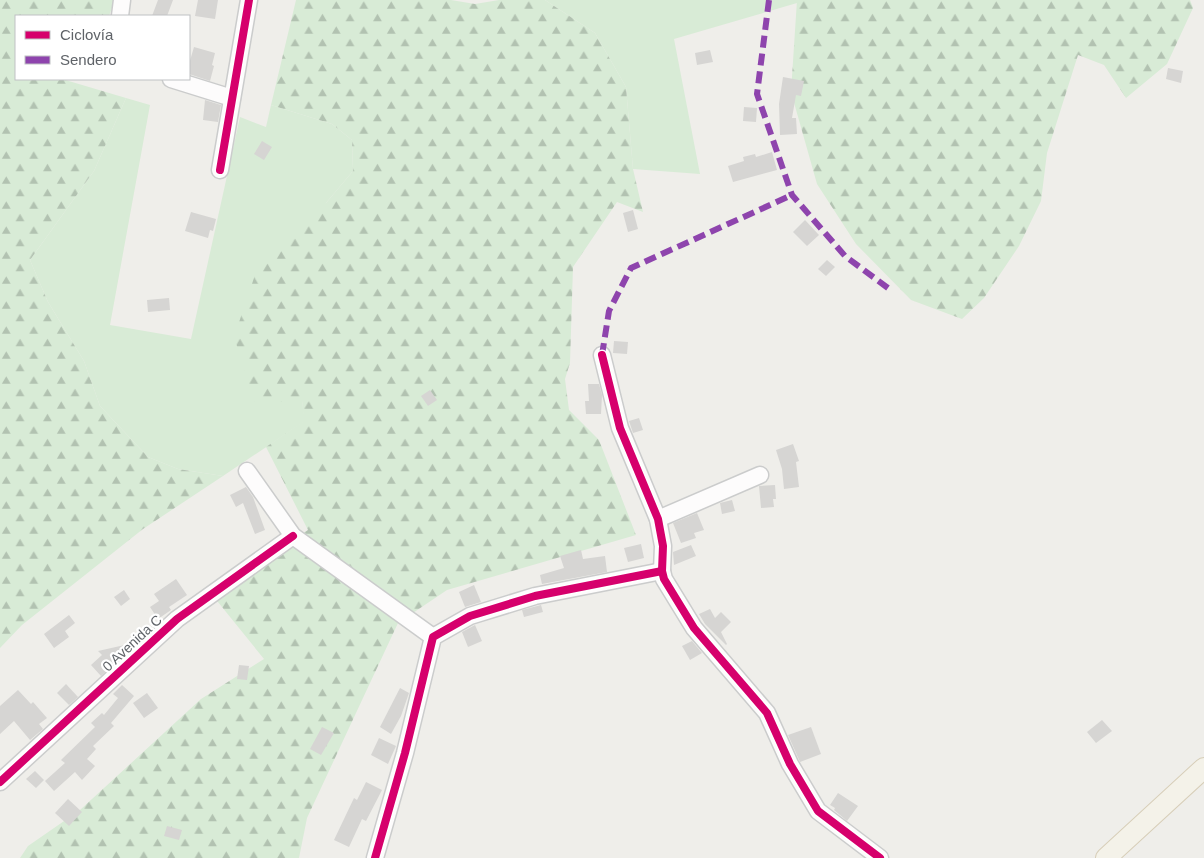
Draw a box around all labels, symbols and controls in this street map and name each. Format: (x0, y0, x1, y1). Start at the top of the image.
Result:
legend (15, 15, 190, 80)
text: Ciclovía (60, 26, 114, 43)
text: Sendero (60, 51, 117, 68)
street label: 0 Avenida C (99, 611, 165, 675)

